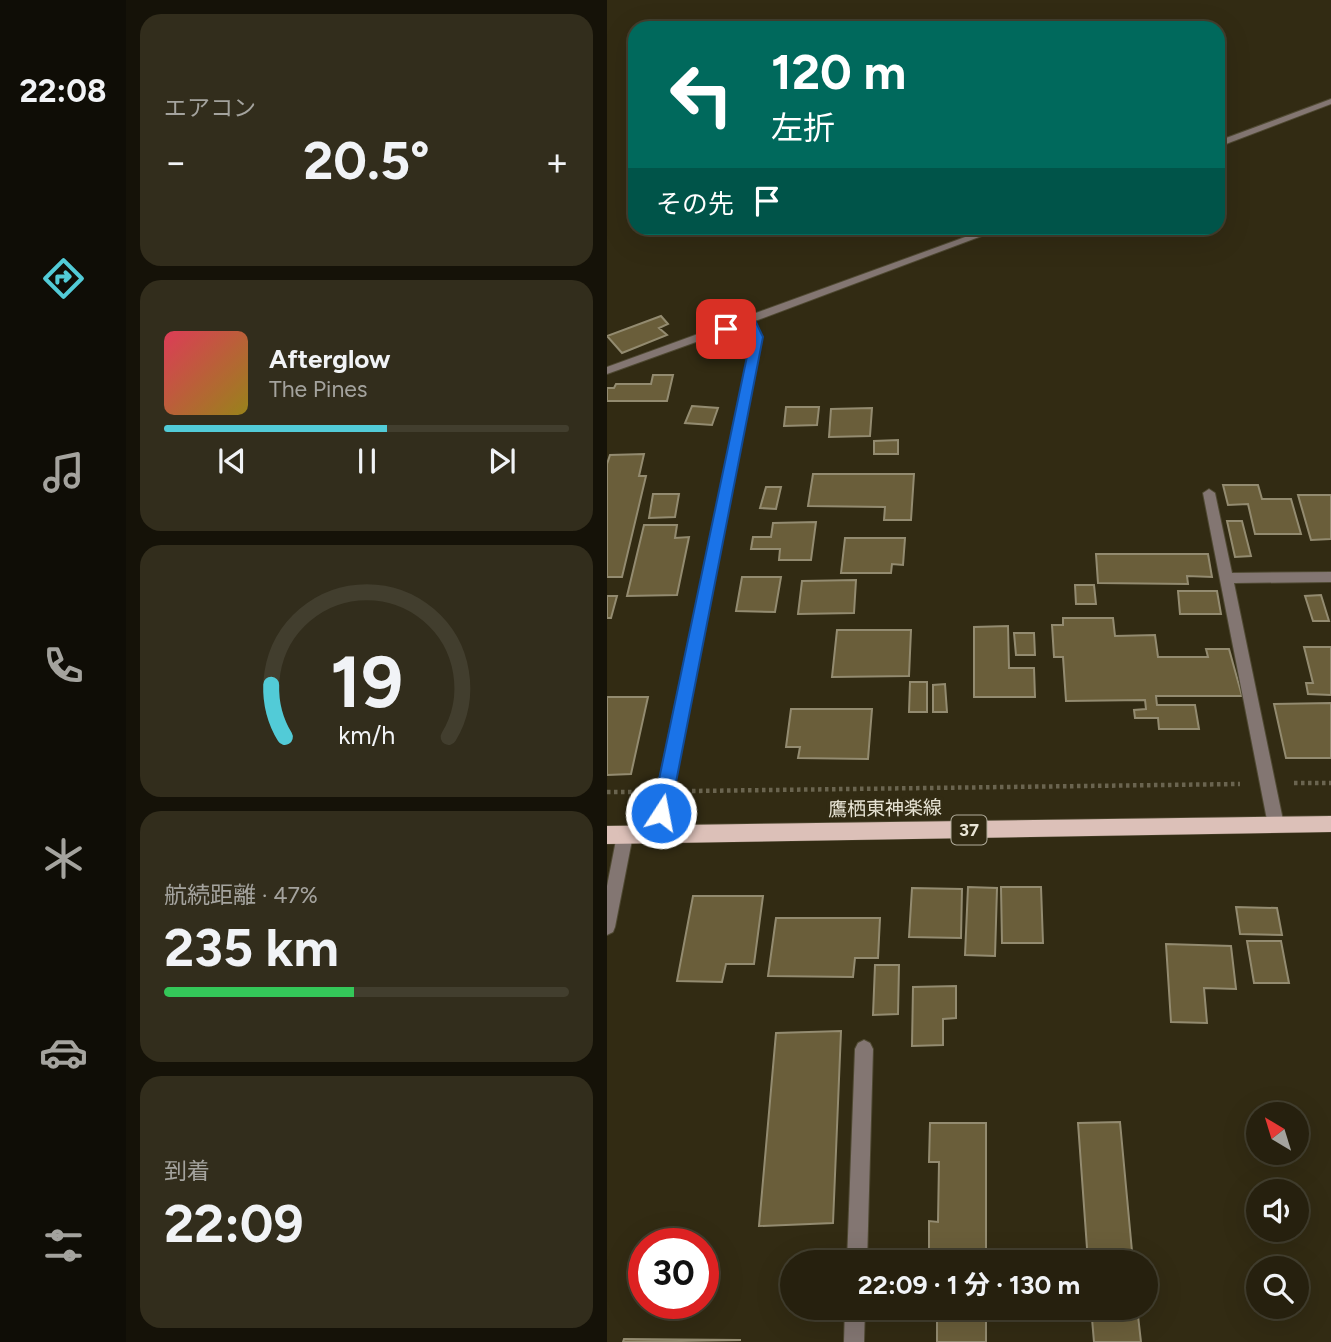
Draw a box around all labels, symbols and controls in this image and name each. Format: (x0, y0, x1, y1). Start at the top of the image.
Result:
text: 120 m (771, 42, 906, 101)
icon: left (656, 49, 747, 140)
text: 22:08 (19, 72, 107, 110)
text: エアコン (164, 94, 256, 122)
text: 左折 (771, 109, 835, 147)
text: 20.5° (303, 130, 430, 192)
text: − (164, 139, 188, 185)
text: + (545, 139, 569, 185)
icon: arrive (748, 182, 786, 220)
text: その先 (656, 188, 734, 220)
icon: directions (39, 254, 88, 303)
pin (696, 299, 756, 359)
icon: arrive (707, 310, 745, 348)
text: Afterglow (269, 343, 391, 375)
text: The Pines (269, 375, 368, 403)
icon: previous (213, 442, 251, 480)
icon: pause (348, 442, 386, 480)
icon: next (483, 442, 521, 480)
icon: music (39, 448, 88, 497)
text: 19 (330, 638, 403, 725)
icon: phone (39, 641, 88, 690)
text: km/h (338, 720, 395, 750)
position arrow (624, 776, 698, 850)
street label: 鷹栖東神楽線 (828, 796, 942, 821)
road number: 37 (951, 816, 987, 844)
icon: climate (39, 834, 88, 883)
text: 航続距離 · 47% (164, 881, 318, 909)
text: 235 km (164, 917, 339, 979)
icon: car (39, 1028, 88, 1077)
north arrow (1246, 1102, 1309, 1166)
map controls (1246, 1102, 1309, 1319)
text: 到着 (164, 1157, 210, 1185)
button: sound (1246, 1179, 1309, 1242)
text: 22:09 (164, 1193, 304, 1255)
icon: filters (39, 1221, 88, 1270)
speed limit sign: 30 (628, 1228, 719, 1319)
button: search (1246, 1256, 1309, 1319)
text: 22:09 · 1 分 · 130 m (858, 1269, 1080, 1301)

